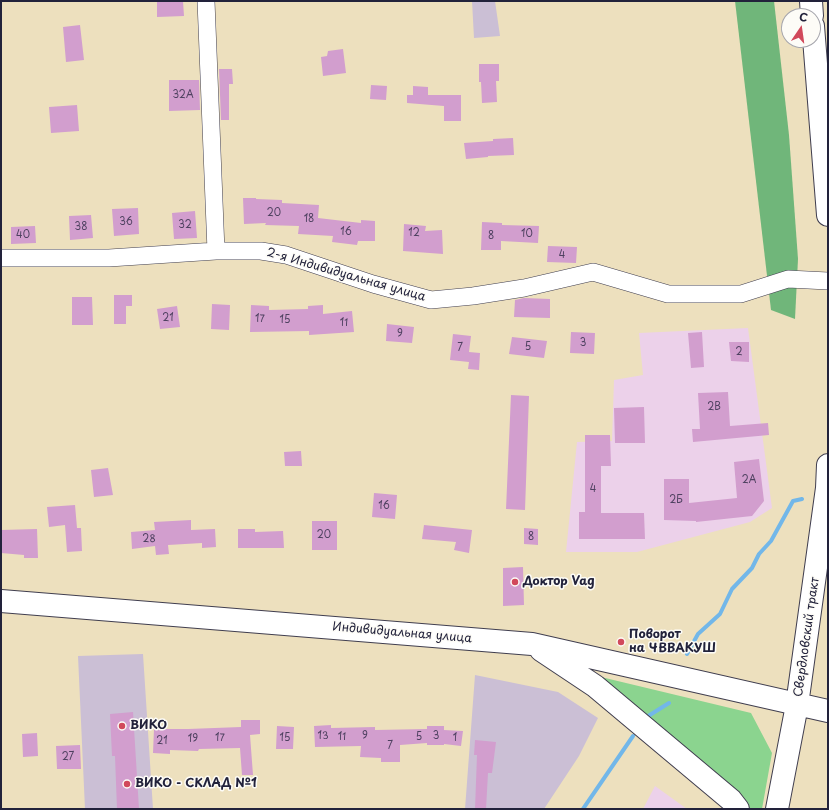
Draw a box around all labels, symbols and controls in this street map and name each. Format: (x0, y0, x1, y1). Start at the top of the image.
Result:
north arrow (781, 8, 821, 48)
text: С (798, 8, 810, 26)
house number: 32А (172, 89, 194, 101)
house number: 20 (267, 207, 281, 219)
house number: 18 (304, 213, 314, 225)
house number: 36 (119, 216, 133, 228)
house number: 32 (178, 219, 192, 231)
house number: 38 (75, 221, 87, 233)
house number: 16 (340, 226, 352, 238)
house number: 12 (408, 227, 420, 239)
house number: 10 (521, 228, 533, 240)
house number: 40 (16, 229, 30, 241)
house number: 8 (488, 230, 494, 242)
street label: 2-я Индивидуальная улица (265, 245, 427, 305)
house number: 4 (559, 249, 565, 261)
house number: 21 (162, 312, 174, 324)
house number: 17 (255, 313, 265, 325)
house number: 15 (280, 314, 290, 326)
house number: 11 (340, 317, 348, 329)
house number: 9 (397, 328, 403, 340)
house number: 3 (580, 337, 586, 349)
house number: 5 (525, 341, 531, 353)
house number: 7 (457, 342, 463, 354)
house number: 2 (735, 346, 743, 358)
house number: 2В (707, 401, 721, 413)
house number: 2А (742, 474, 756, 486)
house number: 4 (590, 483, 596, 495)
house number: 2Б (669, 494, 683, 506)
house number: 16 (378, 500, 390, 512)
house number: 20 (317, 529, 331, 541)
house number: 8 (528, 531, 534, 543)
house number: 28 (142, 533, 156, 545)
place label: Доктор Vag (523, 575, 595, 589)
street label: Свердловский тракт (791, 576, 823, 698)
marker: Доктор Vag (510, 577, 520, 587)
street label: Индивидуальная улица (332, 620, 472, 646)
place label: Поворот на ЧВВАКУШ (629, 628, 716, 656)
marker: Поворот на ЧВВАКУШ (616, 637, 626, 647)
place label: ВИКО (130, 719, 167, 733)
marker: ВИКО (117, 721, 127, 731)
house number: 13 (317, 730, 329, 742)
house number: 9 (362, 730, 368, 742)
house number: 3 (433, 730, 439, 742)
house number: 11 (338, 731, 346, 743)
house number: 5 (416, 731, 422, 743)
house number: 17 (215, 732, 225, 744)
house number: 15 (280, 732, 290, 744)
house number: 1 (453, 732, 457, 744)
house number: 19 (188, 733, 198, 745)
house number: 21 (156, 735, 168, 747)
house number: 7 (387, 740, 393, 752)
house number: 27 (62, 751, 74, 763)
place label: ВИКО - СКЛАД №1 (135, 777, 257, 791)
marker: ВИКО - СКЛАД №1 (122, 779, 132, 789)

